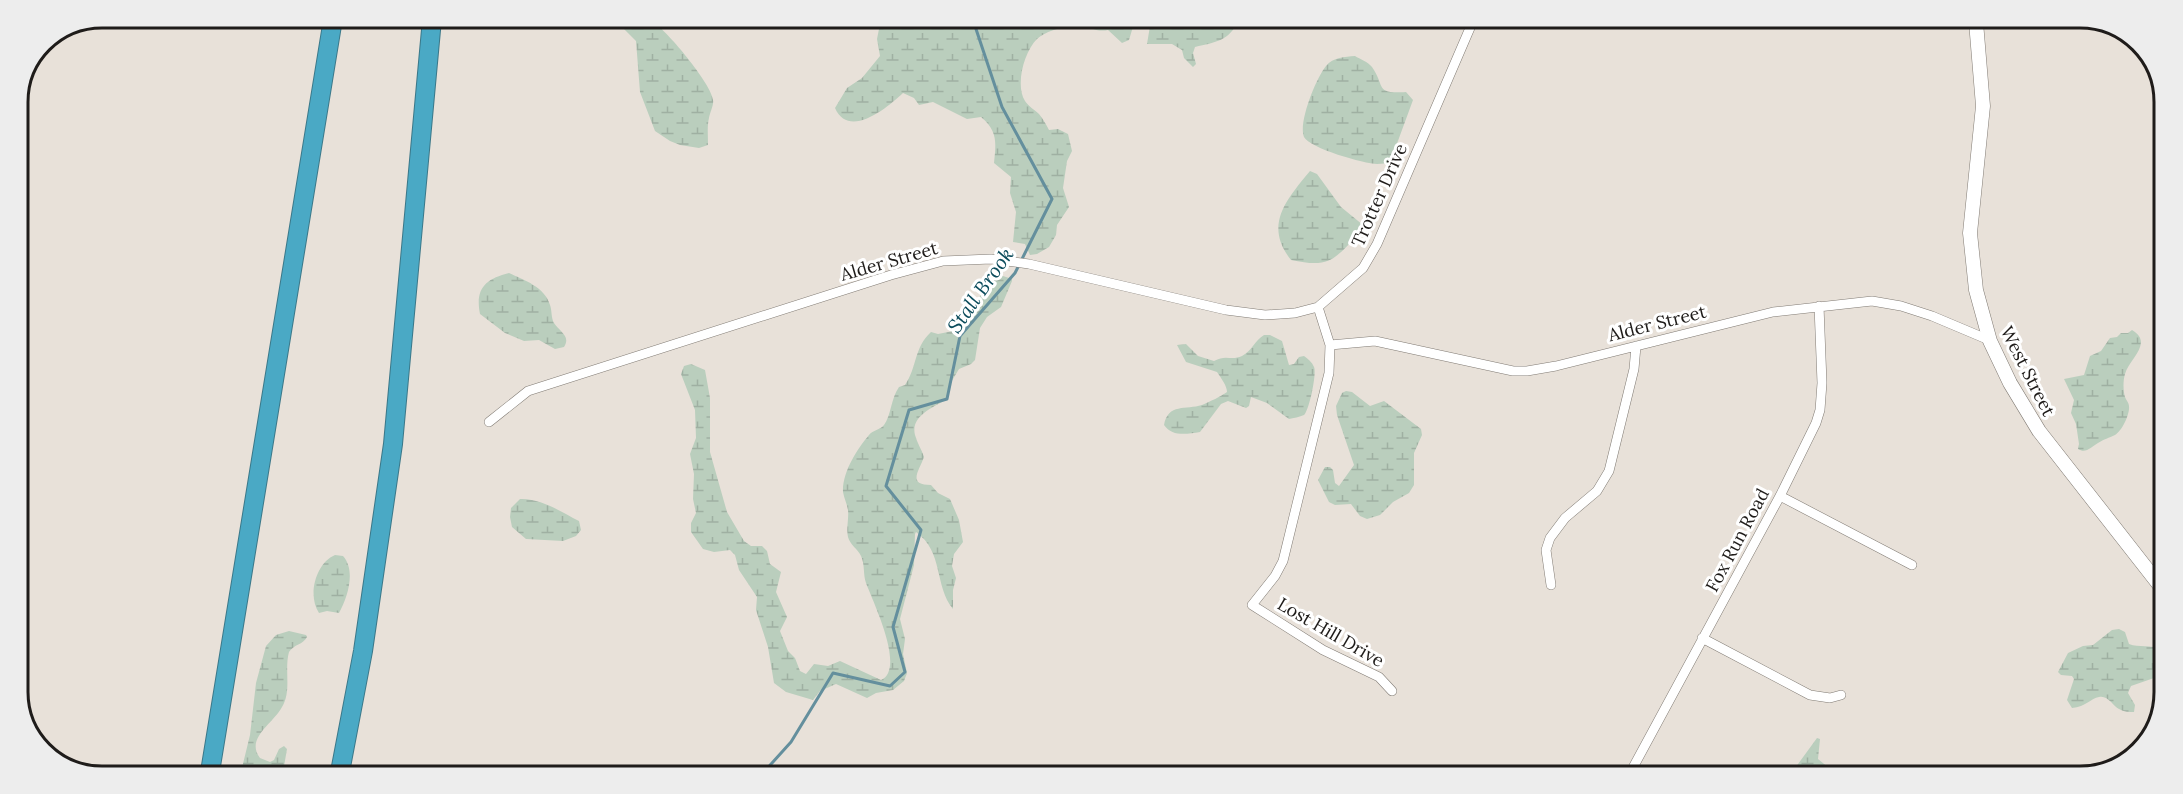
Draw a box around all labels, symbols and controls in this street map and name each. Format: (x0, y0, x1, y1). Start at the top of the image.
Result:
street label: Trotter Drive (1346, 139, 1412, 250)
street label: Alder Street (837, 236, 940, 286)
water label: Stall Brook (941, 242, 1019, 338)
street label: Alder Street (1605, 300, 1708, 347)
street label: West Street (1996, 322, 2061, 420)
street label: Fox Run Road (1700, 484, 1774, 596)
street label: Lost Hill Drive (1274, 592, 1389, 672)

